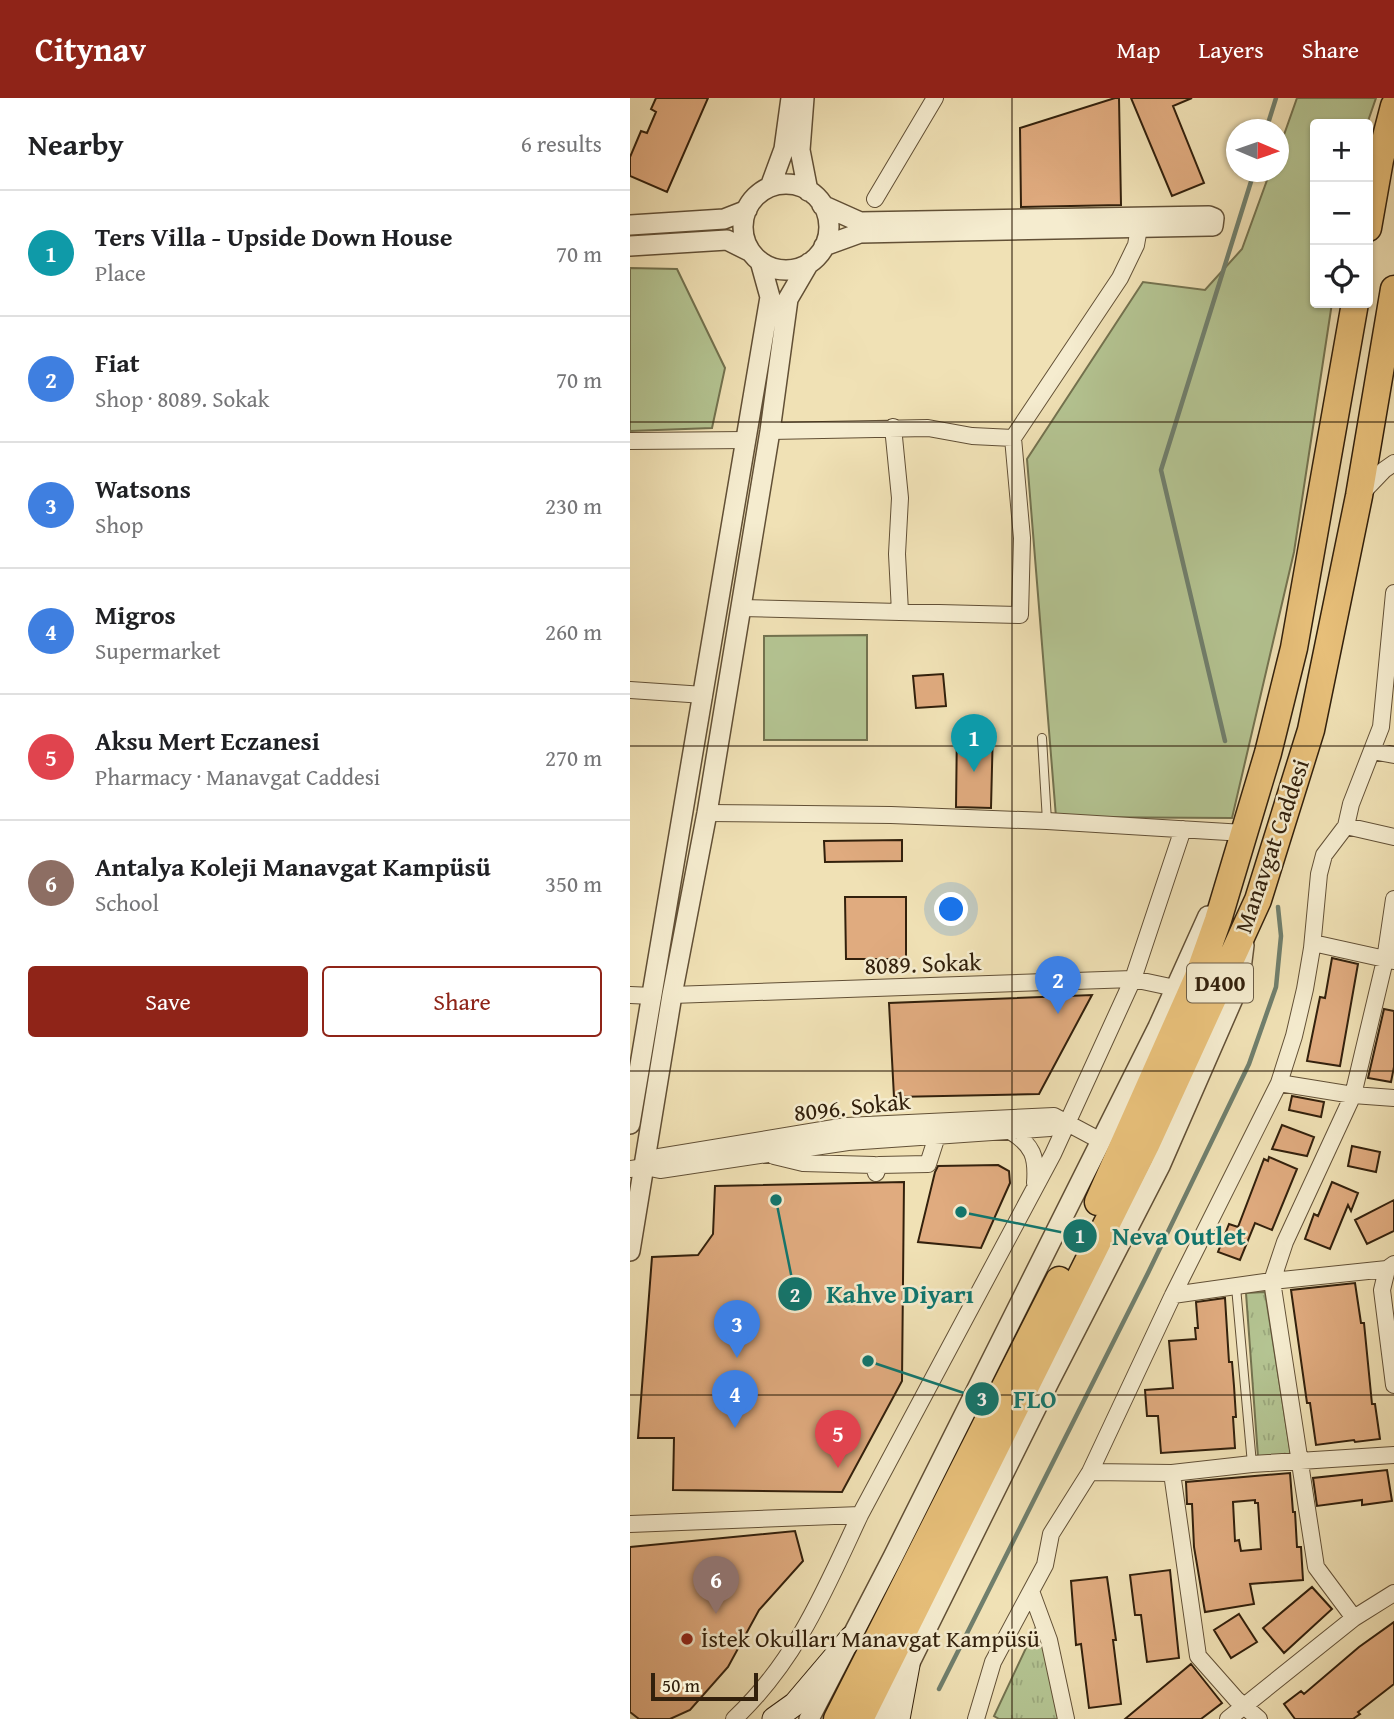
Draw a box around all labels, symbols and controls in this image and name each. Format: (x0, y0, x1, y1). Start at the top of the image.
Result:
text: Citynav (35, 25, 146, 73)
text: Map (1117, 32, 1160, 67)
text: Layers (1198, 32, 1264, 67)
text: Share (1302, 32, 1359, 67)
north arrow (1226, 119, 1289, 182)
map controls (1310, 119, 1373, 308)
button: + (1310, 119, 1373, 182)
text: Nearby (28, 122, 124, 166)
text: 6 results (521, 127, 602, 160)
button: − (1310, 182, 1373, 245)
text: Ters Villa - Upside Down House (95, 217, 453, 256)
text: 1 (45, 237, 57, 270)
text: 70 m (556, 237, 602, 270)
button: locate (1310, 245, 1373, 308)
text: Place (95, 256, 146, 289)
text: Fiat (95, 343, 140, 382)
text: 2 (45, 363, 57, 396)
text: 70 m (556, 363, 602, 396)
text: Shop · 8089. Sokak (95, 382, 269, 415)
text: Watsons (95, 469, 191, 508)
text: 3 (45, 489, 57, 522)
text: 230 m (545, 489, 602, 522)
text: Shop (95, 508, 143, 541)
text: Migros (95, 595, 176, 634)
text: 4 (45, 615, 57, 648)
text: 260 m (545, 615, 602, 648)
text: Supermarket (95, 634, 221, 667)
pin: 1 (951, 714, 997, 772)
text: Aksu Mert Eczanesi (95, 721, 320, 760)
text: 5 (45, 741, 57, 774)
text: 270 m (545, 741, 602, 774)
street label: Manavgat Caddesi (1225, 754, 1318, 938)
text: Pharmacy · Manavgat Caddesi (95, 760, 380, 793)
text: Antalya Koleji Manavgat Kampüsü (95, 847, 491, 886)
text: 6 (45, 867, 57, 900)
text: 350 m (545, 867, 602, 900)
text: School (95, 886, 159, 919)
your location (934, 892, 968, 926)
street label: 8089. Sokak (864, 944, 983, 983)
pin: 2 (1035, 956, 1081, 1014)
road number: D400 (1187, 964, 1253, 1002)
button: Save (28, 966, 308, 1037)
button: Share (322, 966, 602, 1037)
street label: 8096. Sokak (792, 1083, 913, 1130)
callout: Neva Outlet (1063, 1212, 1259, 1259)
text: Neva Outlet (1112, 1216, 1246, 1255)
text: 1 (1075, 1220, 1085, 1251)
callout: Kahve Diyarı (777, 1271, 988, 1318)
text: Kahve Diyarı (826, 1274, 974, 1313)
text: 2 (790, 1279, 800, 1310)
pin: 3 (714, 1300, 760, 1358)
pin: 4 (712, 1370, 758, 1428)
callout: FLO (964, 1376, 1071, 1423)
text: FLO (1013, 1379, 1057, 1418)
text: 3 (977, 1383, 987, 1414)
pin: 5 (815, 1410, 861, 1468)
pin: 6 (693, 1556, 739, 1614)
place label: İstek Okulları Manavgat Kampüsü (701, 1621, 1040, 1656)
marker: İstek Okulları Manavgat Kampüsü (679, 1631, 695, 1647)
scale bar (651, 1670, 758, 1702)
text: 50 m (662, 1671, 700, 1699)

